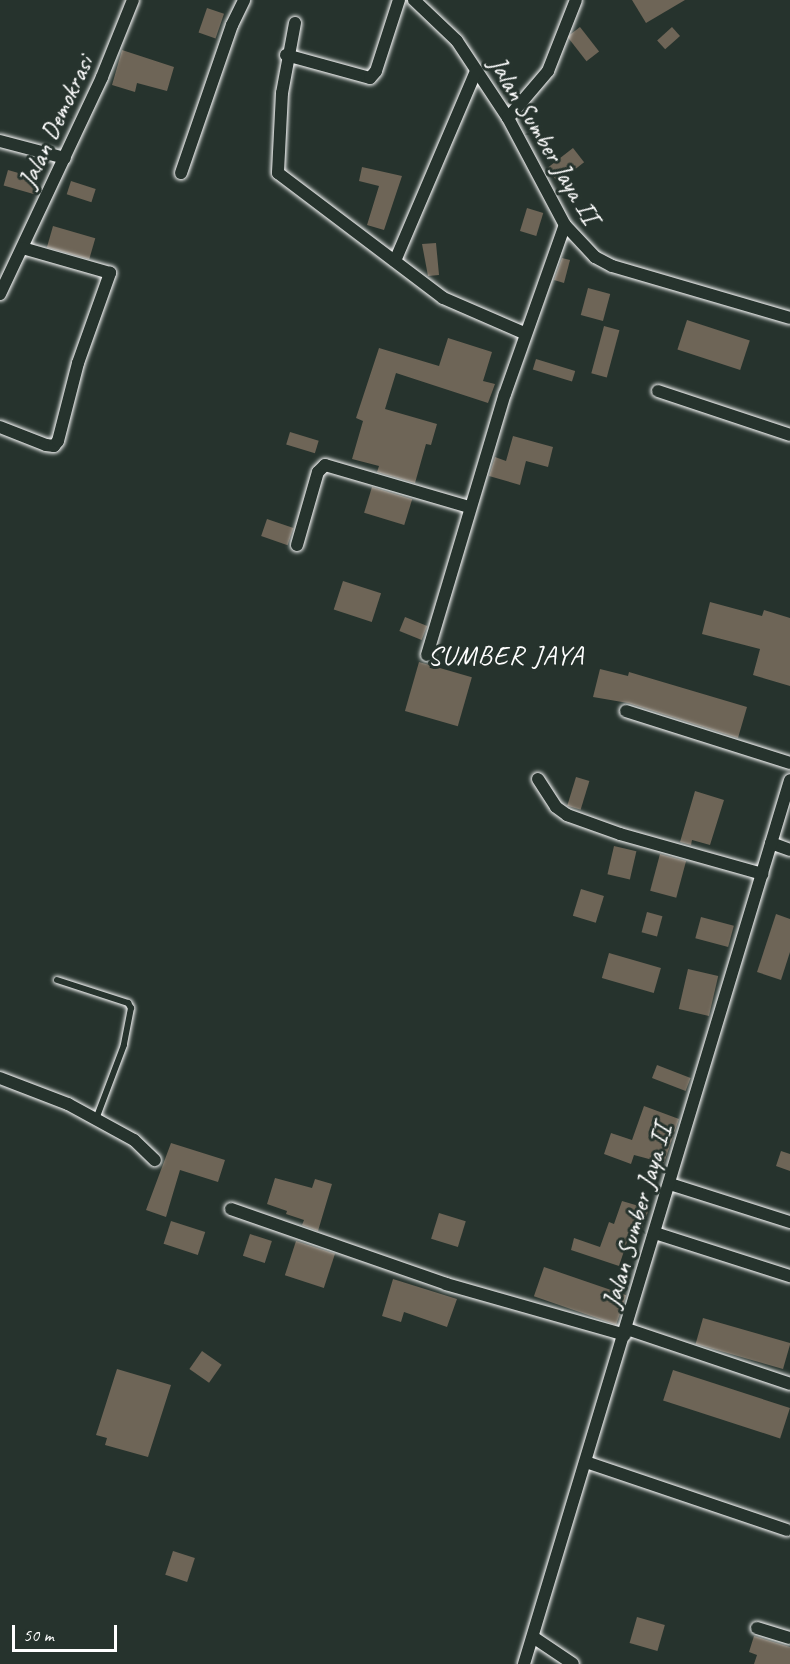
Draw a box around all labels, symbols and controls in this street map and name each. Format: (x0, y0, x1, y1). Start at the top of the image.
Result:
street label: Jalan Demokrasi (12, 51, 100, 193)
street label: Jalan Sumber Jaya II (482, 51, 606, 229)
district label: SUMBER JAYA (428, 640, 584, 672)
street label: Jalan Sumber Jaya II (596, 1121, 678, 1311)
scale bar (15, 1613, 120, 1651)
text: 50 m (23, 1624, 54, 1646)

